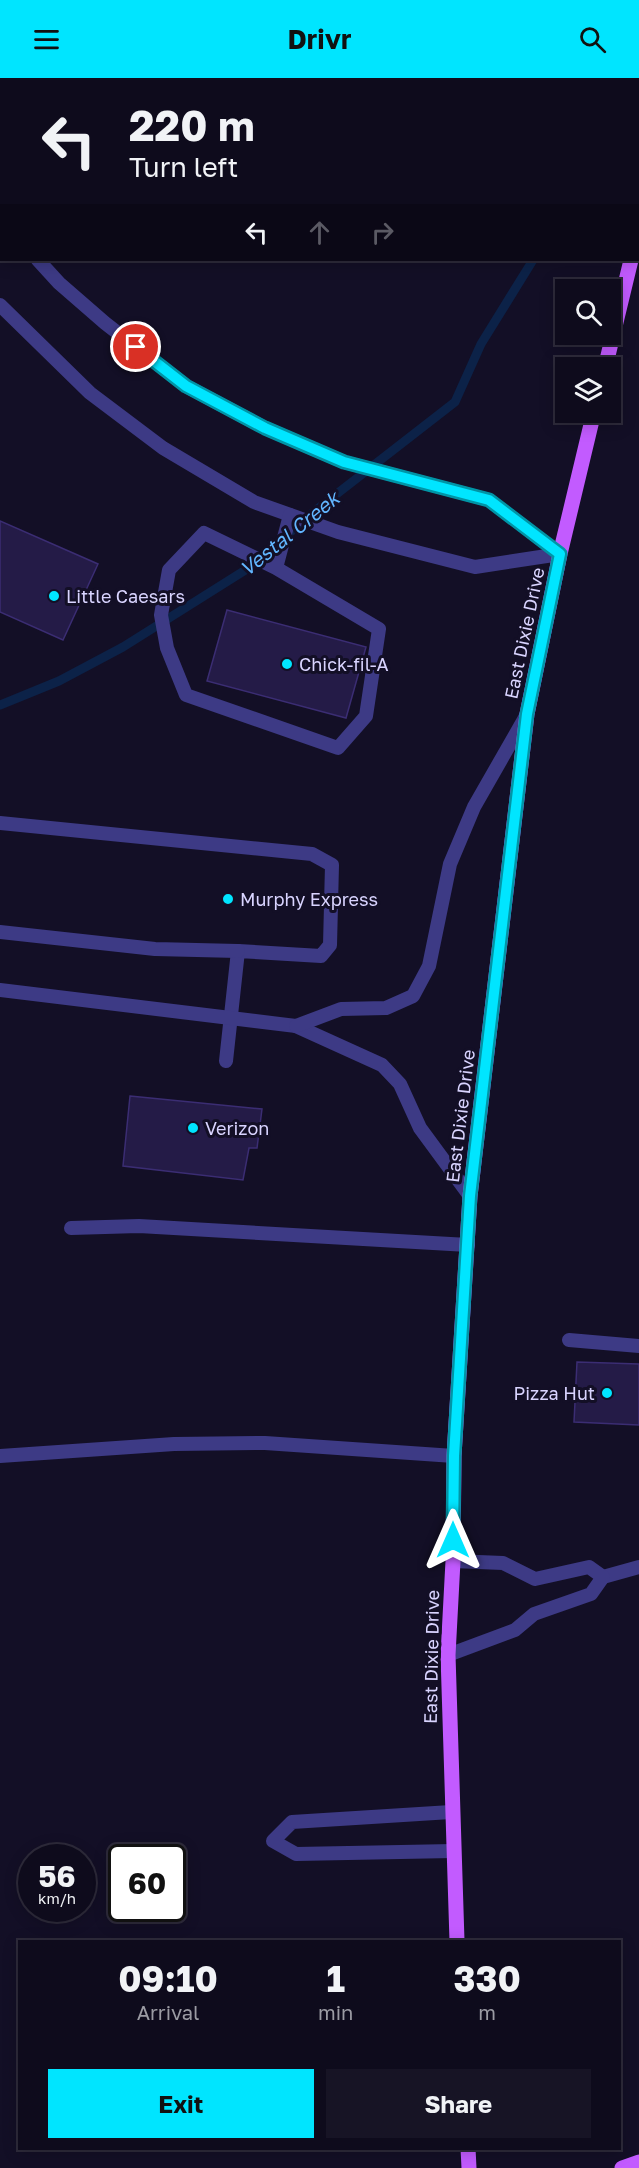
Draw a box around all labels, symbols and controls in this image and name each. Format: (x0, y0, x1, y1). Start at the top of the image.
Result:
icon: menu (30, 23, 63, 56)
text: Drivr (288, 23, 351, 55)
icon: search (576, 23, 609, 56)
text: 220 m (129, 100, 255, 150)
icon: left (30, 102, 108, 180)
text: Turn left (129, 151, 238, 183)
icon: left (240, 216, 273, 249)
icon: ahead (303, 216, 336, 249)
icon: right (366, 216, 399, 249)
map controls (555, 279, 621, 423)
button: search (555, 279, 621, 345)
pin (110, 321, 161, 372)
icon: arrive (119, 330, 152, 363)
button: layers (555, 357, 621, 423)
water label: Vestal Creek (235, 484, 346, 580)
street label: East Dixie Drive (499, 565, 549, 701)
place label: Little Caesars (66, 585, 185, 607)
marker: Little Caesars (47, 589, 61, 603)
place label: Chick-fil-A (299, 653, 389, 675)
marker: Chick-fil-A (280, 657, 294, 671)
place label: Murphy Express (240, 888, 378, 910)
marker: Murphy Express (221, 892, 235, 906)
street label: East Dixie Drive (441, 1048, 479, 1184)
place label: Verizon (205, 1117, 269, 1139)
marker: Verizon (186, 1121, 200, 1135)
place label: Pizza Hut (513, 1382, 595, 1404)
marker: Pizza Hut (600, 1386, 614, 1400)
position arrow (421, 1508, 485, 1572)
street label: East Dixie Drive (419, 1590, 443, 1724)
speed limit sign: 60 (108, 1844, 186, 1922)
text: 56 (38, 1858, 76, 1894)
text: km/h (38, 1889, 76, 1907)
text: 09:10 (118, 1957, 218, 2000)
text: 1 (326, 1957, 345, 2000)
text: 330 (454, 1957, 521, 2000)
text: Arrival (137, 2000, 199, 2024)
text: min (318, 2000, 353, 2024)
text: m (478, 2000, 496, 2024)
button: Exit (48, 2069, 314, 2138)
button: Share (326, 2069, 591, 2138)

